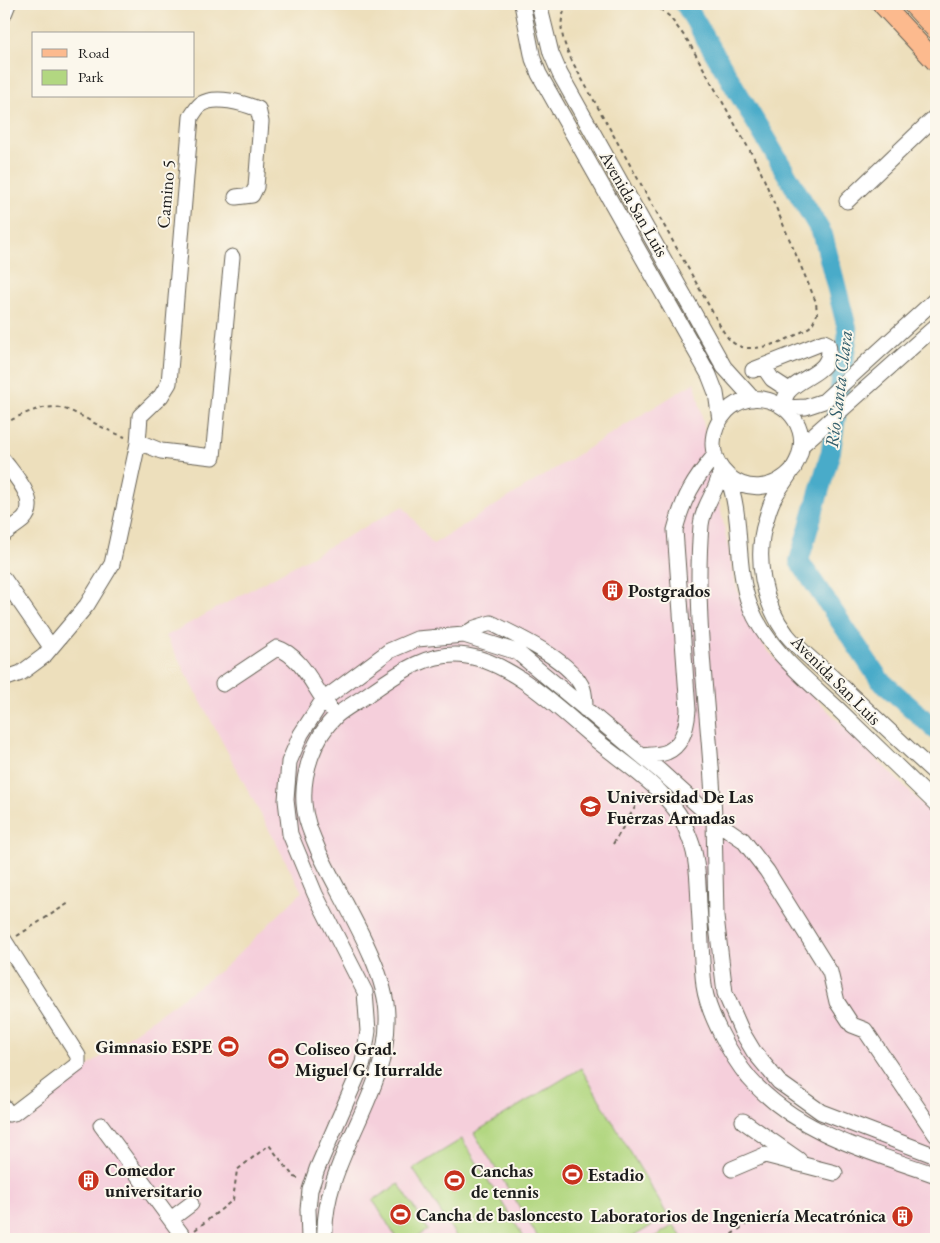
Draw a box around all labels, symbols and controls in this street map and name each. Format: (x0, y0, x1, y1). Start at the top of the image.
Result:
legend (32, 32, 195, 98)
text: Road (78, 43, 110, 62)
text: Park (78, 67, 105, 86)
street label: Avenida San Luis (594, 146, 674, 261)
street label: Camino 5 (151, 159, 180, 229)
water label: Río Santa Clara (819, 329, 858, 449)
building icon: Postgrados (600, 579, 624, 603)
place label: Postgrados (628, 579, 710, 602)
street label: Avenida San Luis (786, 629, 886, 730)
place label: Universidad De Las Fuerzas Armadas (607, 785, 753, 829)
school or university icon: Universidad De Las Fuerzas Armadas (579, 795, 603, 819)
place label: Gimnasio ESPE (96, 1035, 213, 1058)
sports icon: Gimnasio ESPE (216, 1035, 240, 1059)
place label: Coliseo Grad. Miguel G. Iturralde (295, 1037, 443, 1081)
sports icon: Coliseo Grad. Miguel G. Iturralde (267, 1047, 291, 1071)
place label: Comedor universitario (105, 1158, 202, 1202)
place label: Canchas de tennis (471, 1159, 539, 1203)
sports icon: Estadio (560, 1163, 584, 1187)
place label: Estadio (588, 1163, 644, 1186)
building icon: Comedor universitario (77, 1168, 101, 1192)
sports icon: Canchas de tennis (443, 1169, 467, 1193)
sports icon: Cancha de basloncesto (388, 1203, 412, 1227)
place label: Cancha de basloncesto (416, 1203, 583, 1226)
place label: Laboratorios de Ingeniería Mecatrónica (590, 1204, 886, 1227)
building icon: Laboratorios de Ingeniería Mecatrónica (890, 1204, 914, 1228)

